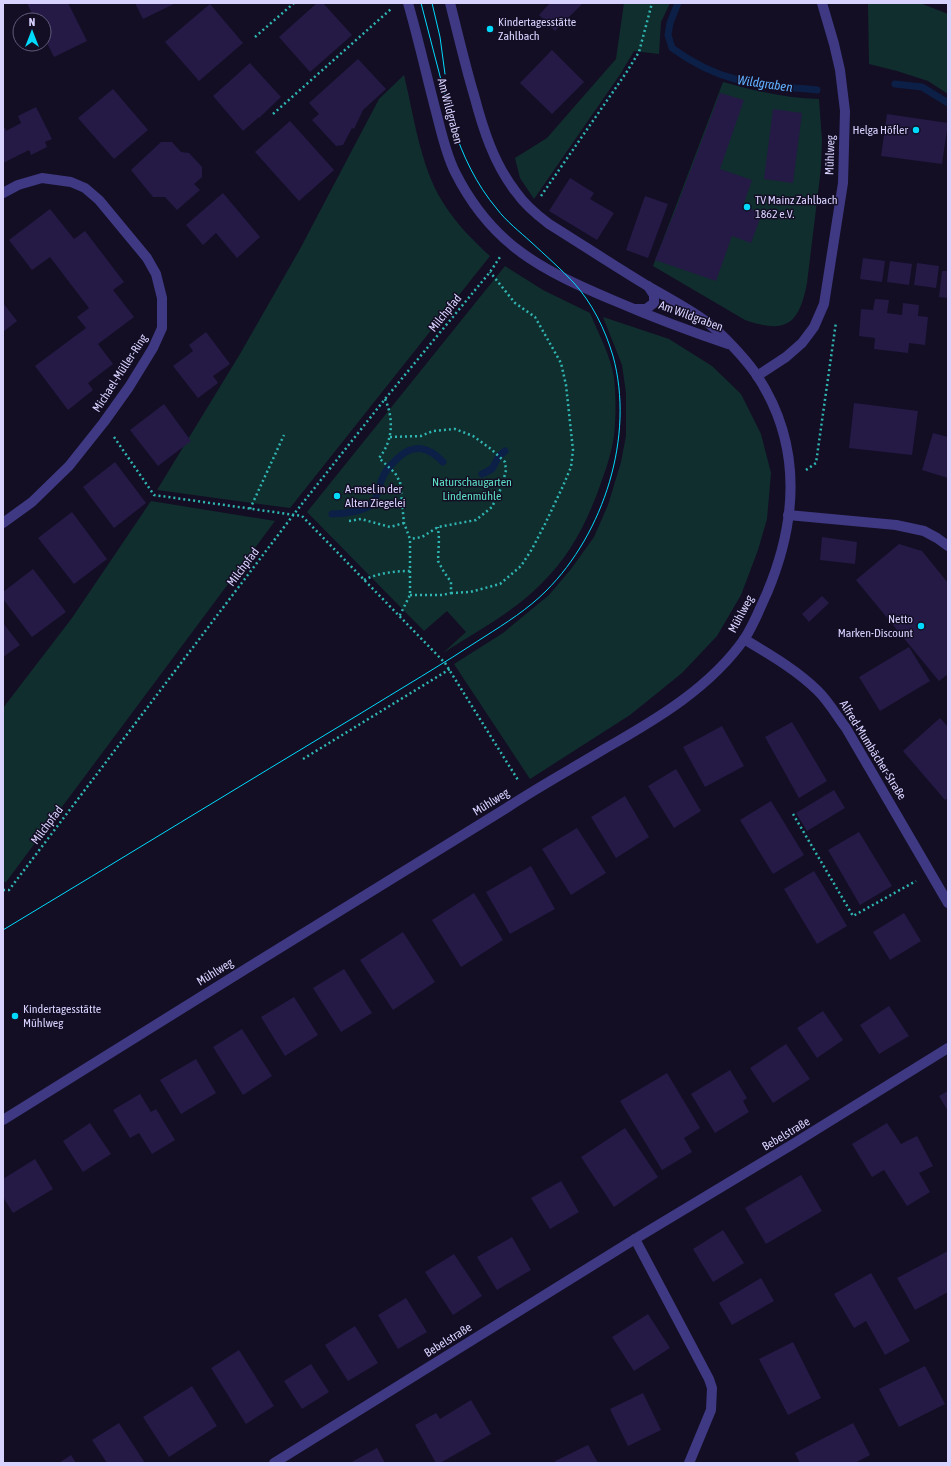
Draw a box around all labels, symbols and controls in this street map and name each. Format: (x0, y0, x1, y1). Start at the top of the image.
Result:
north arrow (12, 12, 52, 52)
place label: Kindertagesstätte Zahlbach (498, 15, 576, 43)
text: N (29, 16, 35, 28)
marker: Kindertagesstätte Zahlbach (485, 24, 495, 34)
water label: Wildgraben (736, 72, 794, 95)
street label: Am Wildgraben (435, 77, 465, 145)
place label: Helga Höfler (852, 123, 908, 137)
marker: Helga Höfler (911, 125, 921, 135)
street label: Mühlweg (822, 134, 838, 175)
place label: TV Mainz Zahlbach 1862 e.V. (755, 193, 837, 221)
marker: TV Mainz Zahlbach 1862 e.V. (742, 202, 752, 212)
street label: Milchpfad (426, 291, 464, 335)
street label: Am Wildgraben (657, 298, 725, 334)
street label: Michael-Müller-Ring (90, 331, 151, 415)
park label: Naturschaugarten Lindenmühle (432, 475, 512, 503)
place label: A-msel in der Alten Ziegelei (345, 482, 406, 510)
marker: A-msel in der Alten Ziegelei (332, 491, 342, 501)
street label: Milchpfad (224, 545, 262, 589)
street label: Mühlweg (725, 592, 757, 635)
place label: Netto Marken-Discount (838, 612, 914, 640)
marker: Netto Marken-Discount (916, 621, 926, 631)
street label: Alfred-Mumbächer-Straße (837, 698, 909, 802)
street label: Mühlweg (470, 785, 513, 819)
street label: Milchpfad (28, 803, 66, 847)
street label: Mühlweg (194, 955, 237, 989)
place label: Kindertagesstätte Mühlweg (23, 1002, 101, 1030)
marker: Kindertagesstätte Mühlweg (10, 1011, 20, 1021)
street label: Bebelstraße (760, 1114, 812, 1154)
street label: Bebelstraße (422, 1320, 474, 1360)

